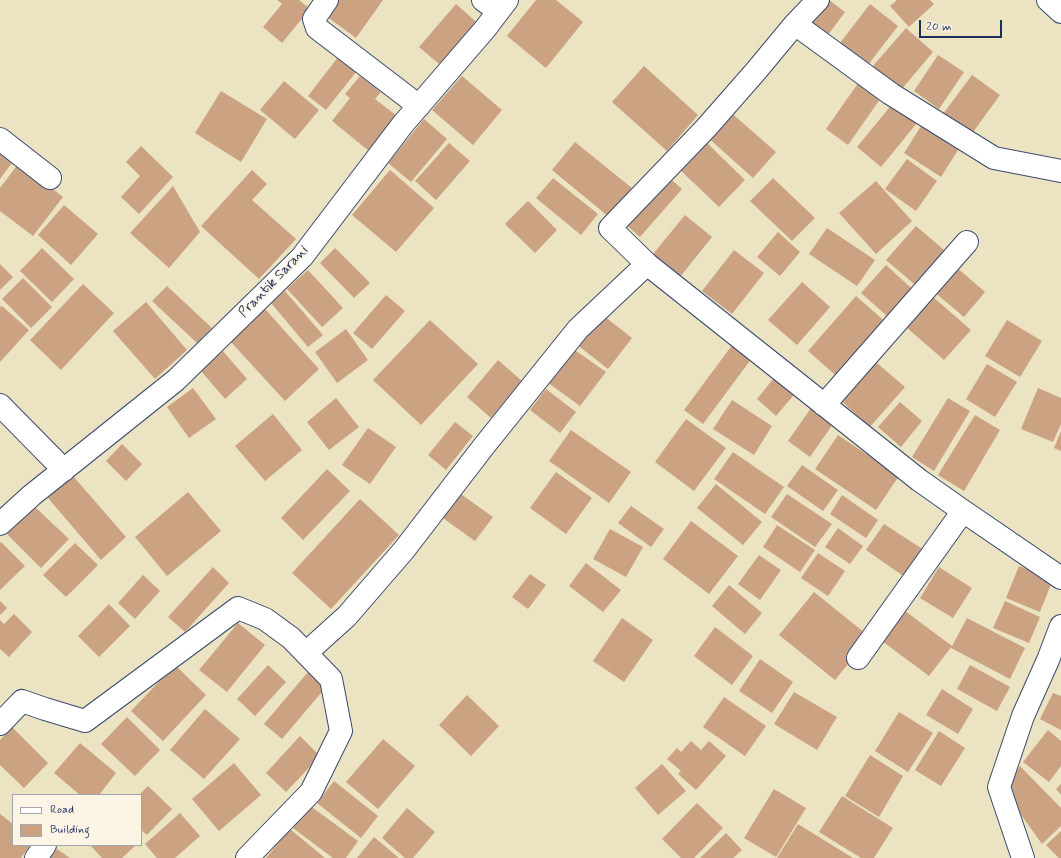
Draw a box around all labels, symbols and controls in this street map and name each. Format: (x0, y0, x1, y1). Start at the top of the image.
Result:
scale bar (921, 12, 1004, 38)
text: 20 m (926, 19, 952, 35)
street label: Prantik Sarani (236, 243, 312, 321)
legend (12, 794, 142, 846)
text: Road (50, 802, 74, 818)
text: Building (50, 822, 90, 838)

